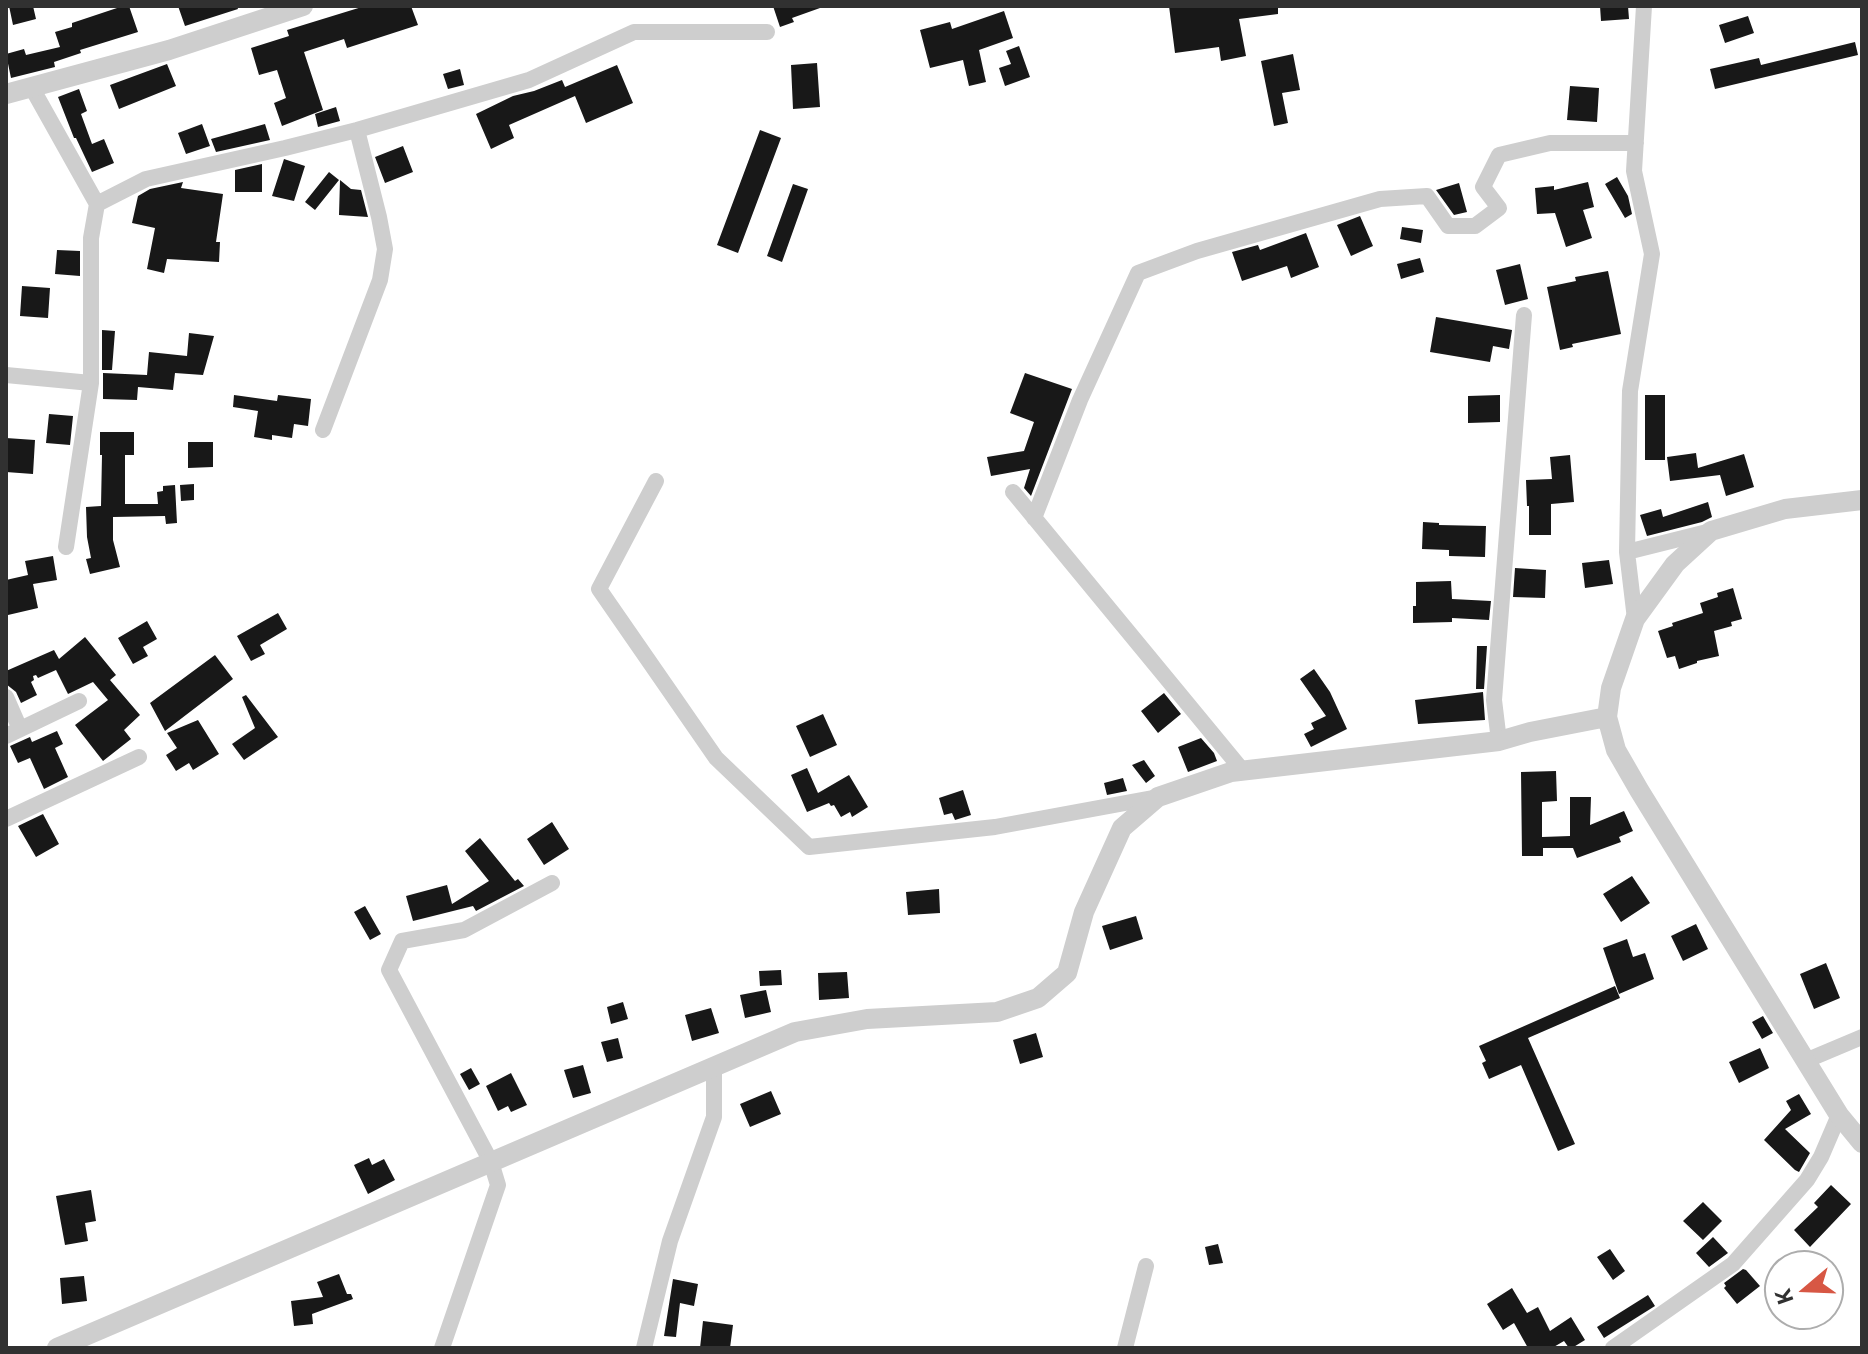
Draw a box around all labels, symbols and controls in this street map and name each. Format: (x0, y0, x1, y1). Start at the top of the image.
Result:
north arrow (1764, 1250, 1844, 1330)
text: K (1767, 1285, 1800, 1309)

